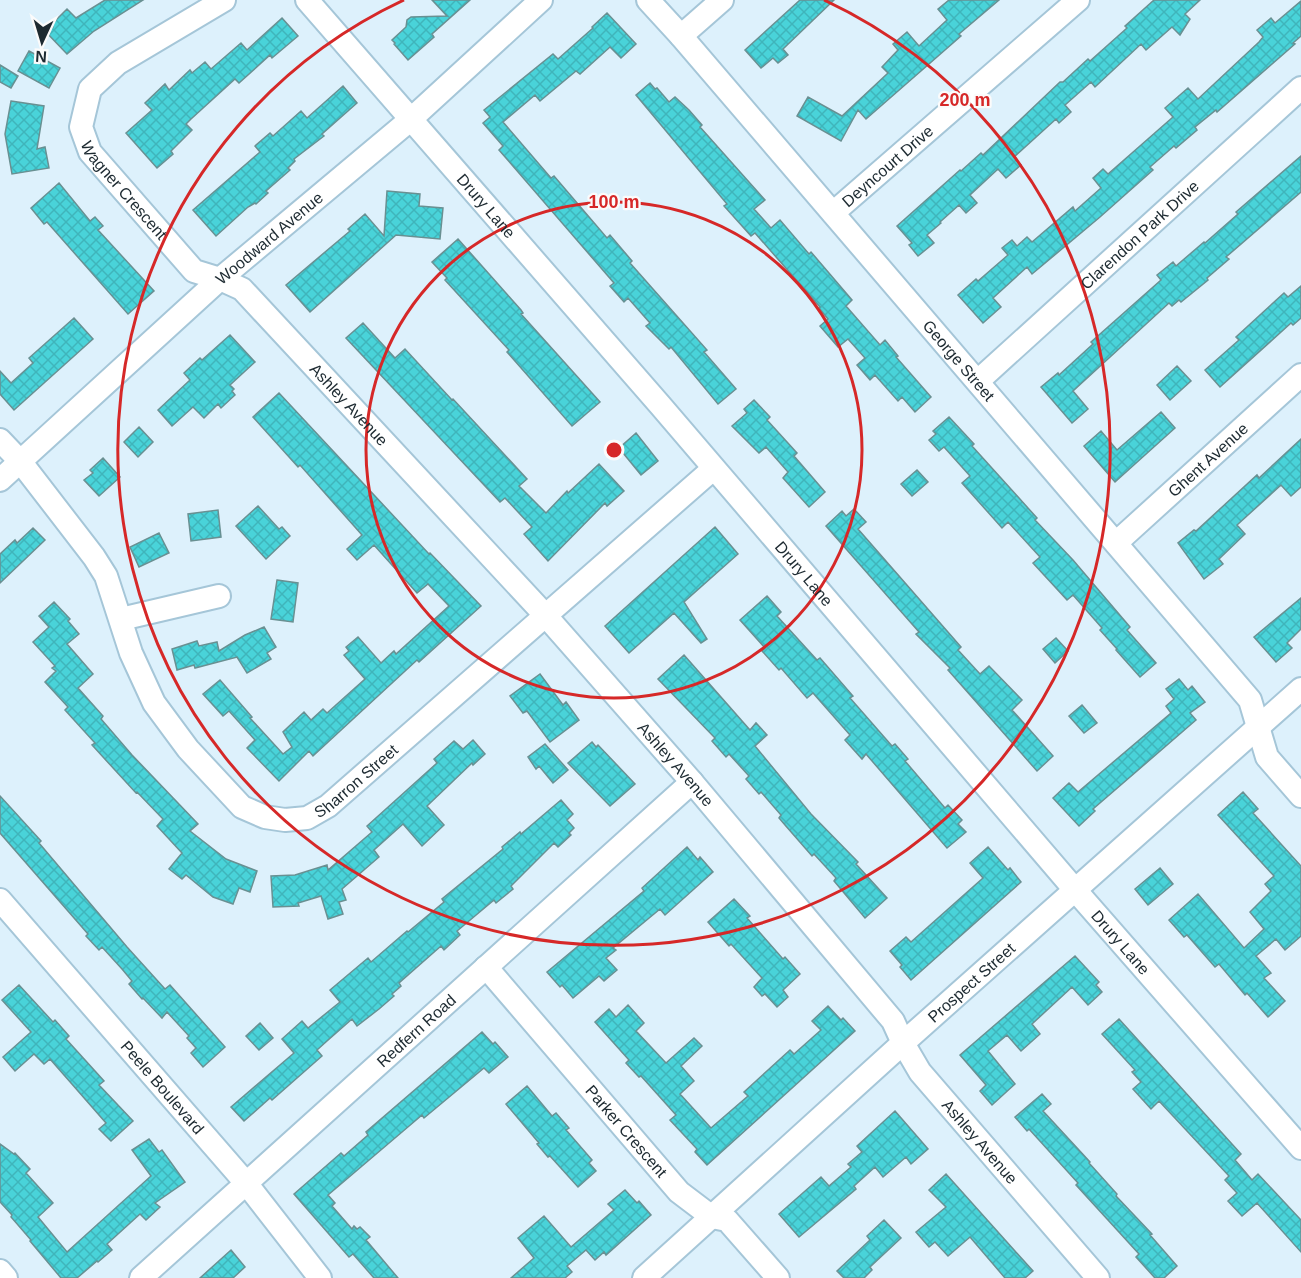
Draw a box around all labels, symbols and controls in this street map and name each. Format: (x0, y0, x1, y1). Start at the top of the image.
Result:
north arrow (12, 12, 72, 72)
text: N (35, 48, 47, 65)
text: 200 m (939, 90, 991, 110)
street label: Deyncourt Drive (839, 122, 937, 210)
street label: Wagner Crescent (78, 139, 171, 243)
street label: Drury Lane (454, 171, 518, 242)
street label: Clarendon Park Drive (1077, 177, 1202, 293)
street label: Woodward Avenue (213, 189, 326, 288)
text: 100 m (588, 192, 640, 212)
street label: George Street (919, 317, 998, 405)
street label: Ashley Avenue (307, 360, 391, 449)
street label: Ghent Avenue (1165, 420, 1251, 500)
centre of rings (604, 440, 624, 460)
street label: Drury Lane (772, 538, 836, 609)
street label: Ashley Avenue (634, 719, 717, 810)
street label: Sharron Street (311, 741, 402, 821)
street label: Drury Lane (1088, 907, 1153, 978)
street label: Prospect Street (925, 939, 1019, 1026)
street label: Redfern Road (374, 991, 459, 1070)
street label: Peele Boulevard (117, 1038, 207, 1137)
street label: Parker Crescent (582, 1082, 671, 1181)
street label: Ashley Avenue (939, 1096, 1021, 1187)

